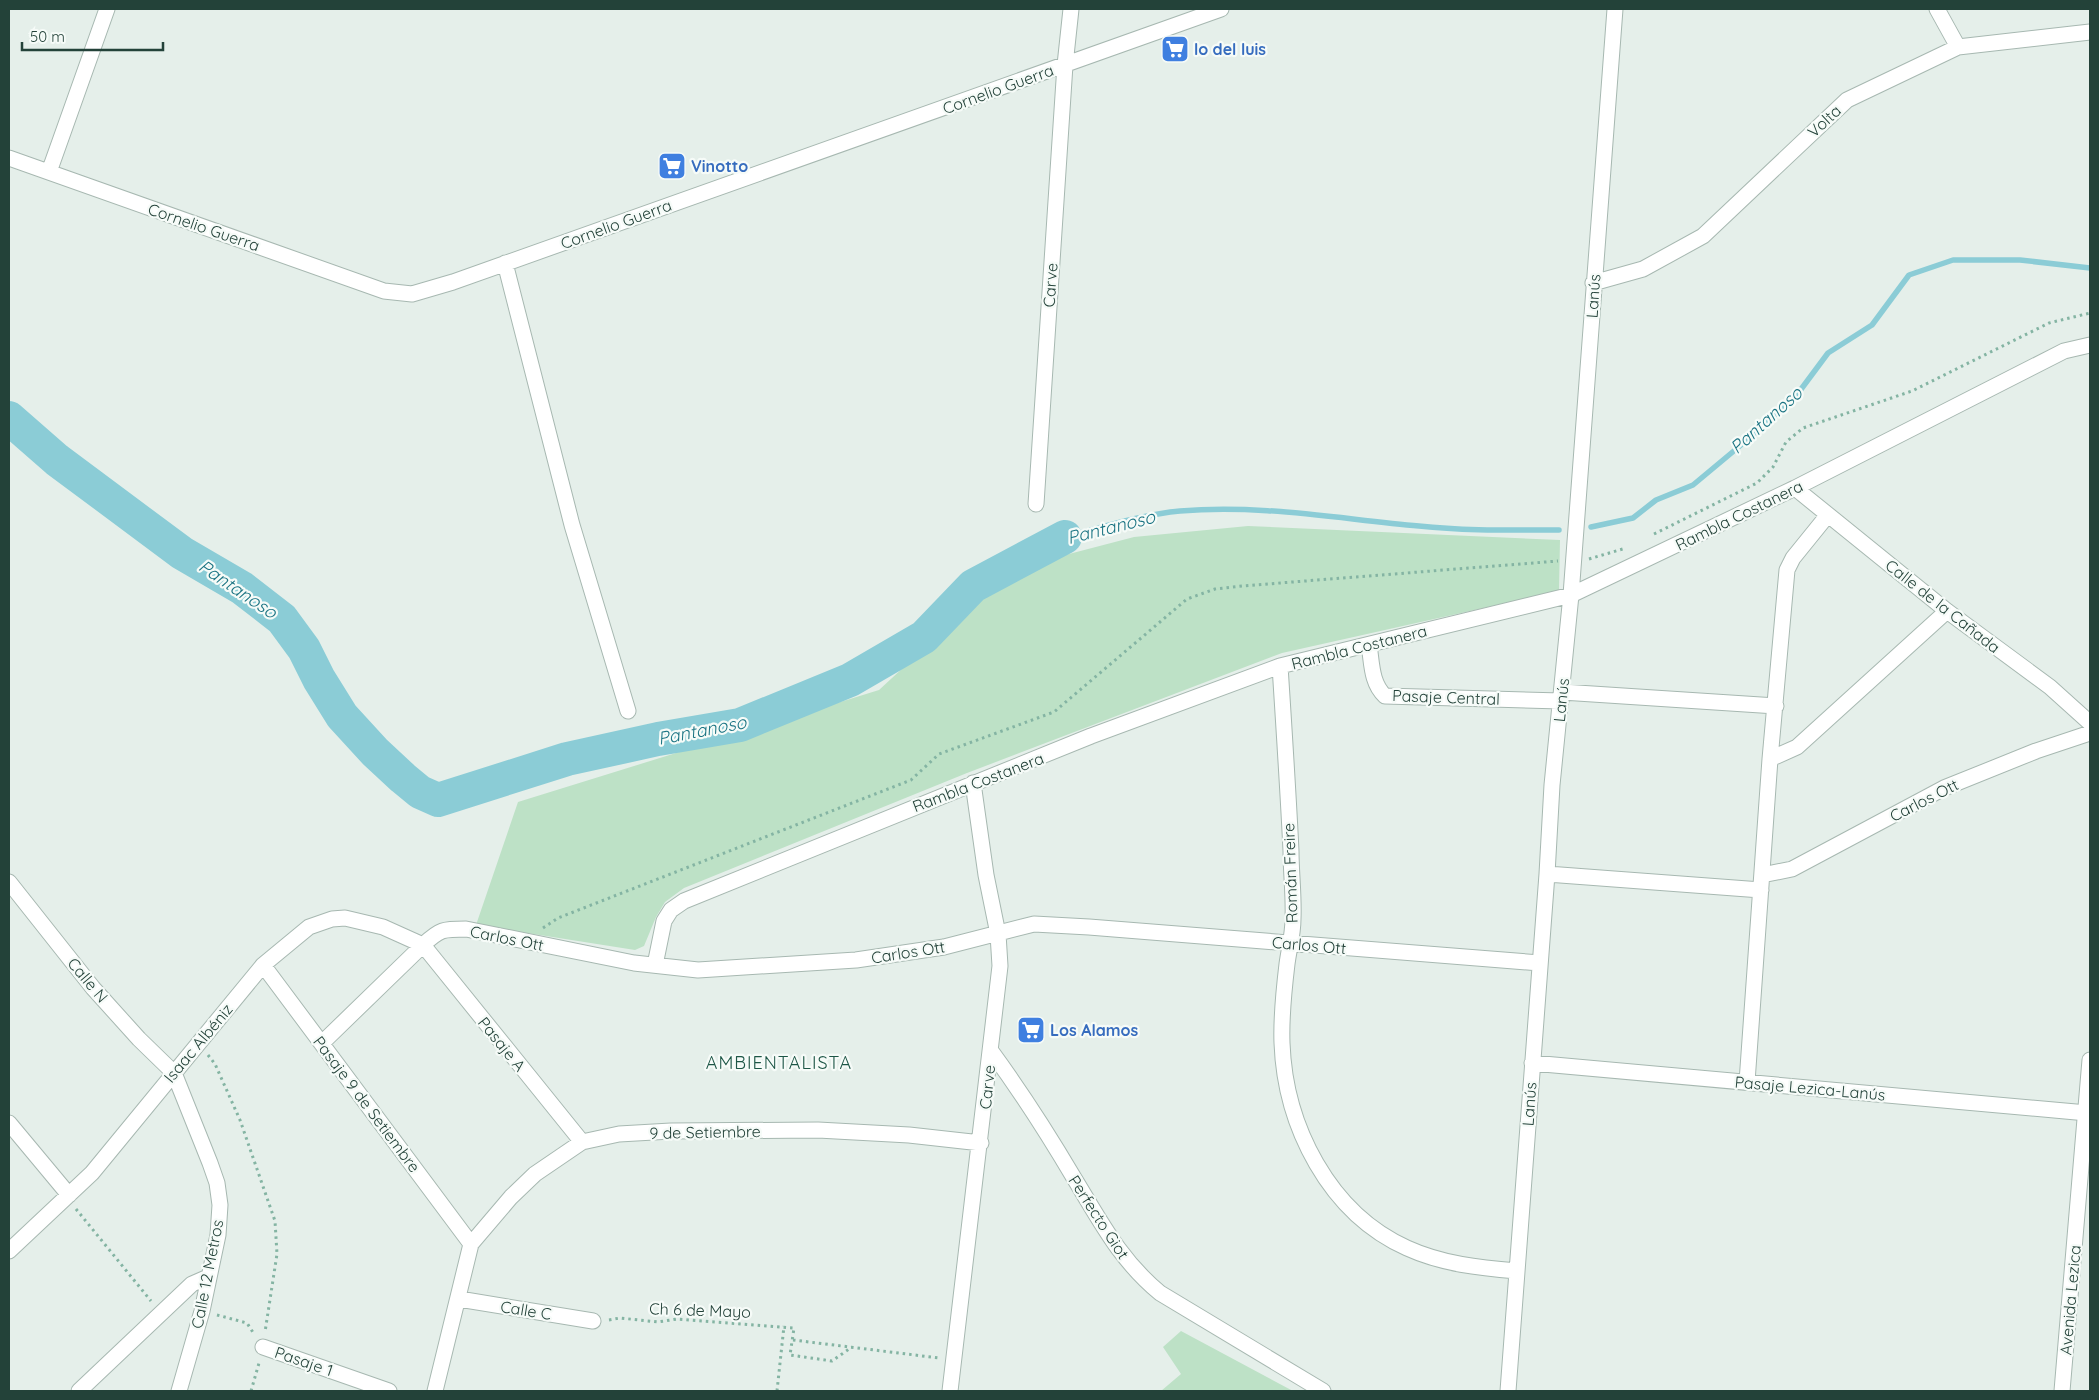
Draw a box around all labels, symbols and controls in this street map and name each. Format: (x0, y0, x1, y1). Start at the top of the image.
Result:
scale bar (22, 20, 164, 52)
text: 50 m (30, 27, 65, 46)
supermarket icon: lo del luis (1160, 34, 1190, 64)
place label: lo del luis (1194, 39, 1266, 59)
street label: Cornelio Guerra (940, 60, 1056, 118)
street label: Volta (1803, 100, 1845, 142)
supermarket icon: Vinotto (657, 151, 687, 181)
place label: Vinotto (691, 156, 748, 176)
street label: Cornelio Guerra (558, 195, 674, 253)
street label: Cornelio Guerra (146, 199, 262, 255)
street label: Carve (1038, 262, 1062, 308)
street label: Lanús (1581, 273, 1605, 319)
water label: Pantanoso (1725, 381, 1808, 459)
street label: Rambla Costanera (1672, 476, 1806, 554)
water label: Pantanoso (1065, 505, 1158, 549)
water label: Pantanoso (194, 554, 282, 624)
street label: Calle de la Cañada (1882, 555, 2004, 657)
street label: Rambla Costanera (1289, 620, 1429, 674)
street label: Lanús (1549, 677, 1573, 723)
street label: Pasaje Central (1392, 685, 1500, 709)
water label: Pantanoso (656, 710, 749, 750)
street label: Rambla Costanera (909, 748, 1047, 816)
street label: Carlos Ott (1886, 774, 1962, 826)
street label: Román Freire (1278, 823, 1302, 923)
street label: Carlos Ott (469, 921, 545, 955)
street label: Carlos Ott (1271, 932, 1347, 958)
street label: Carlos Ott (870, 936, 946, 968)
street label: Calle N (63, 953, 113, 1007)
street label: Isaac Albéniz (159, 999, 237, 1087)
street label: Pasaje A (474, 1013, 530, 1075)
supermarket icon: Los Alamos (1016, 1015, 1046, 1045)
place label: Los Alamos (1050, 1020, 1138, 1040)
street label: Pasaje 9 de Setiembre (309, 1032, 425, 1176)
district label: AMBIENTALISTA (706, 1051, 852, 1074)
street label: Carve (975, 1064, 999, 1110)
street label: Pasaje Lezica-Lanús (1734, 1071, 1886, 1105)
street label: Lanús (1517, 1081, 1541, 1127)
street label: 9 de Setiembre (649, 1121, 761, 1143)
street label: Perfecto Giot (1064, 1171, 1134, 1263)
street label: Calle 12 Metros (187, 1218, 227, 1330)
street label: Avenida Lezica (2055, 1244, 2085, 1356)
street label: Calle C (499, 1296, 553, 1324)
street label: Ch 6 de Mayo (649, 1298, 751, 1322)
street label: Pasaje 1 (272, 1342, 336, 1380)

